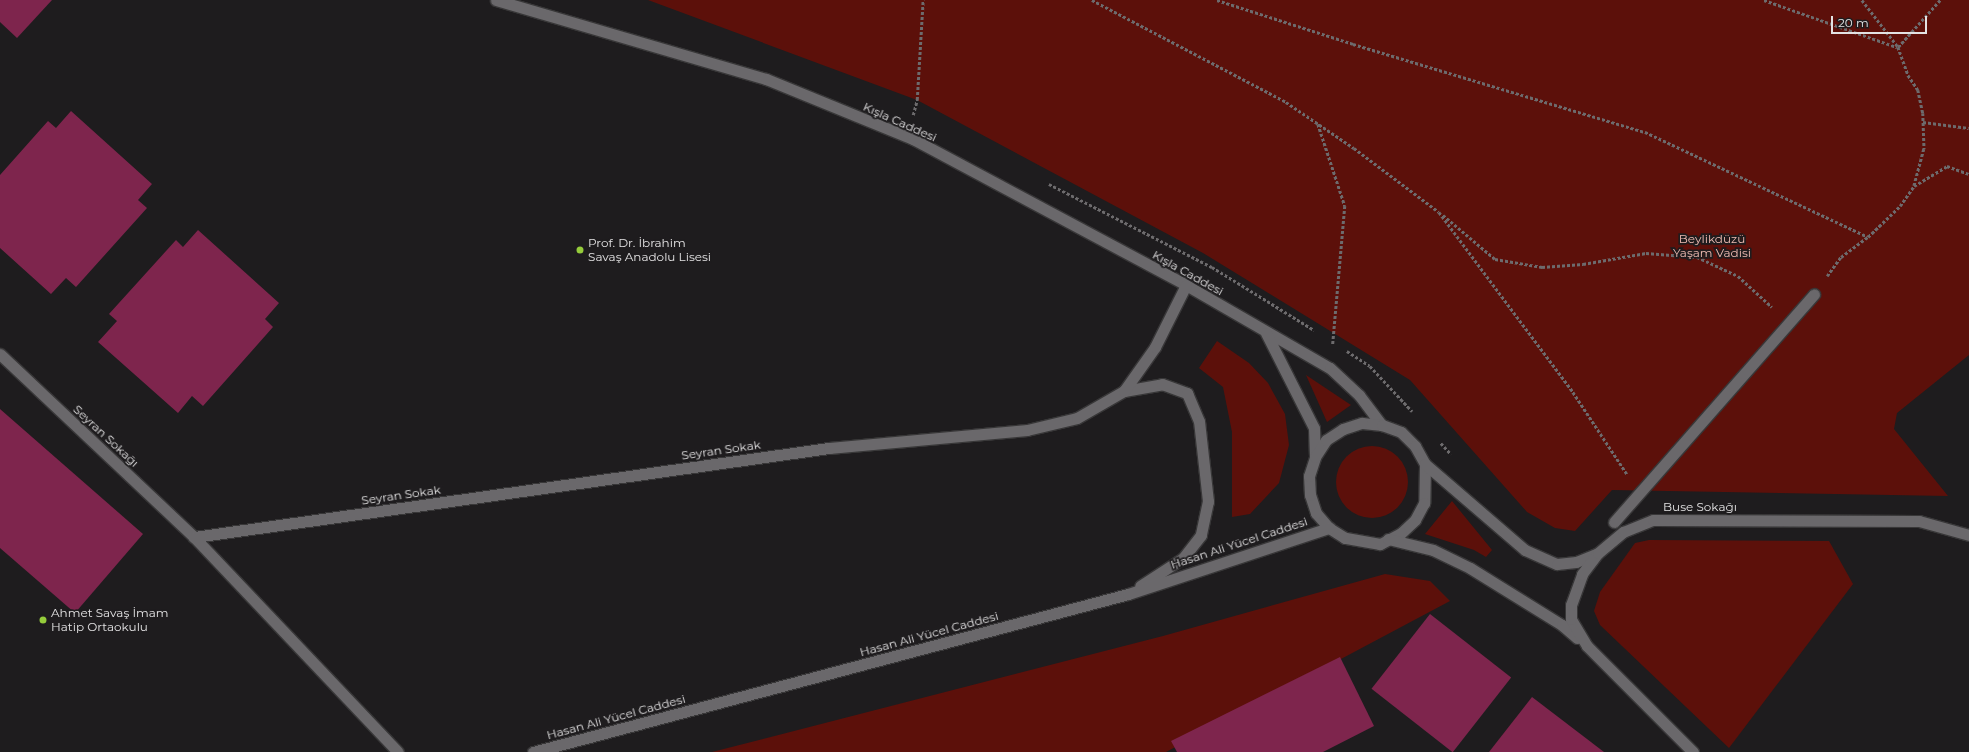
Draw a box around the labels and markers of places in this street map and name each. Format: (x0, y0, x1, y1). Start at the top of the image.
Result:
place label: Prof. Dr. İbrahim Savaş Anadolu Lisesi (588, 236, 711, 264)
marker: Prof. Dr. İbrahim Savaş Anadolu Lisesi (575, 245, 585, 255)
place label: Ahmet Savaş İmam Hatip Ortaokulu (51, 606, 169, 634)
marker: Ahmet Savaş İmam Hatip Ortaokulu (38, 615, 48, 625)

